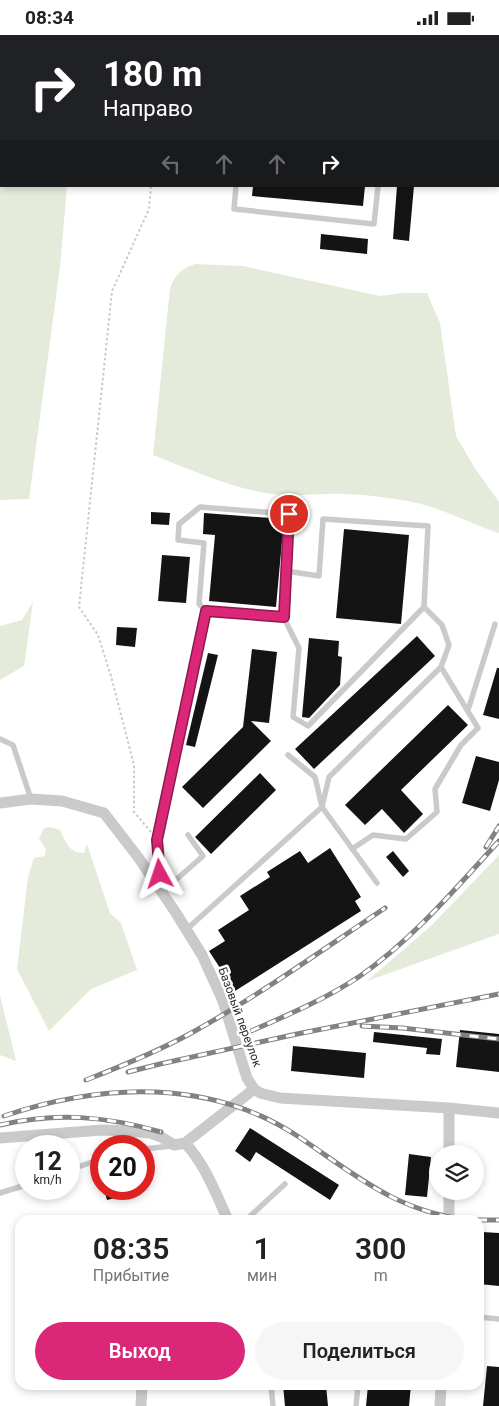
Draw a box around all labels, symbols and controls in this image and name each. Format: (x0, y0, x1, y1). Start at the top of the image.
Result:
text: 08:34 (25, 6, 74, 29)
text: 180 m (103, 54, 202, 95)
icon: right (20, 55, 85, 120)
text: Направо (103, 96, 193, 121)
icon: left (157, 150, 185, 178)
icon: ahead (210, 150, 238, 178)
icon: ahead (263, 150, 291, 178)
icon: right (316, 150, 344, 178)
pin (268, 493, 310, 535)
icon: arrive (275, 500, 303, 528)
position arrow (133, 847, 185, 899)
street label: Базовый переулок (215, 965, 265, 1069)
speed limit sign: 20 (90, 1135, 155, 1200)
map controls (429, 1145, 484, 1200)
button: layers (429, 1145, 484, 1200)
text: 12 (33, 1147, 62, 1176)
text: km/h (33, 1173, 62, 1187)
text: 08:35 (93, 1231, 169, 1266)
text: 1 (254, 1231, 271, 1266)
text: 300 (355, 1231, 406, 1266)
text: Прибытие (93, 1266, 169, 1285)
text: мин (247, 1266, 277, 1285)
text: m (374, 1266, 388, 1285)
button: Выход (35, 1322, 245, 1380)
button: Поделиться (255, 1322, 464, 1380)

